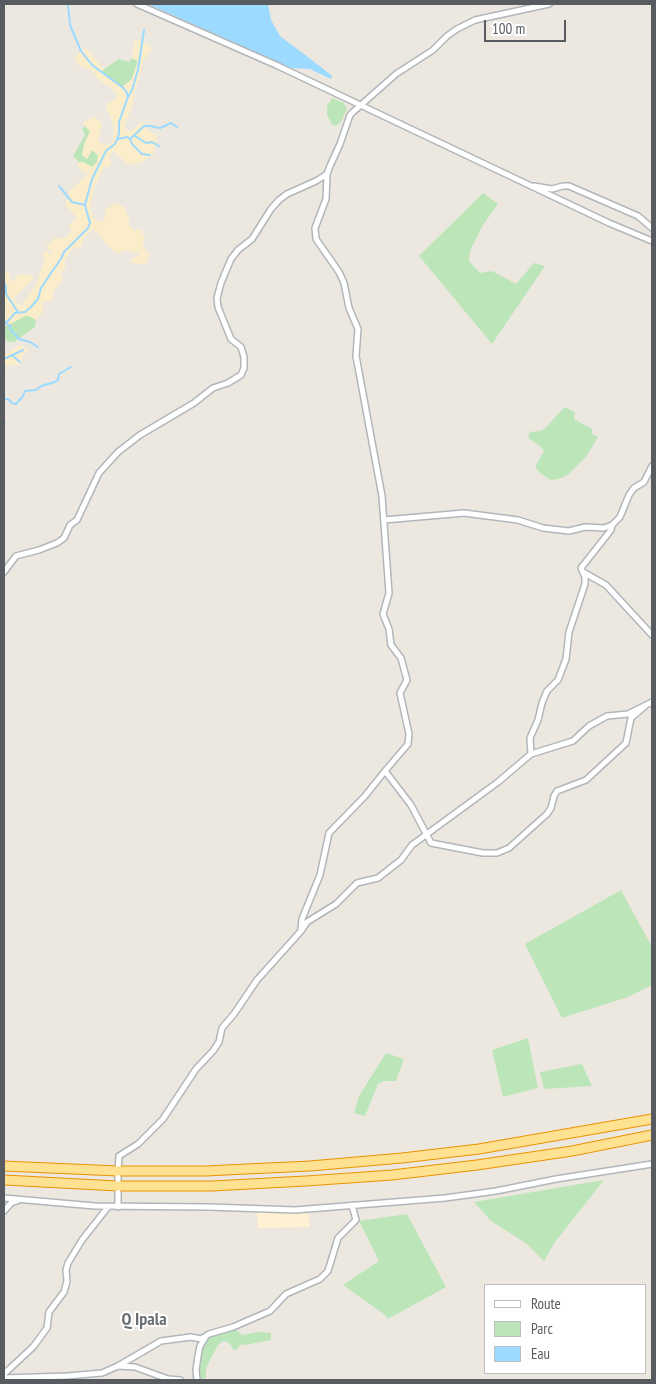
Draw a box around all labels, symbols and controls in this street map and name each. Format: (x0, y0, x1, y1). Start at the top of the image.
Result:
scale bar (486, 10, 568, 42)
text: 100 m (492, 19, 525, 38)
legend (483, 1284, 646, 1374)
text: Route (531, 1294, 561, 1313)
district label: Q Ipala (121, 1309, 167, 1331)
text: Parc (531, 1319, 553, 1338)
text: Eau (531, 1344, 550, 1363)

